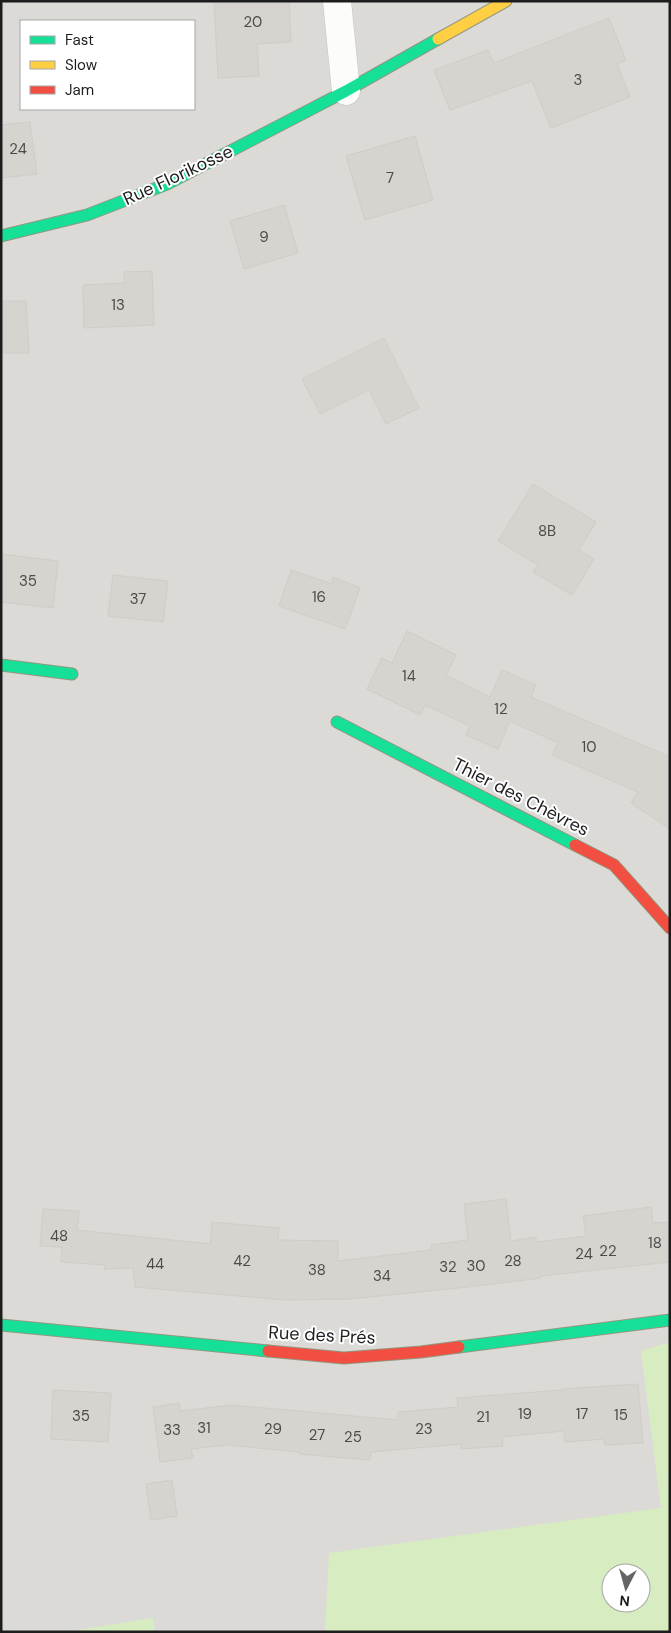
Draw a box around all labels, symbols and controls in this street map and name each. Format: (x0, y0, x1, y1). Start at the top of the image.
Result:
house number: 20 (244, 12, 262, 32)
legend (20, 20, 195, 110)
text: Fast (65, 30, 94, 50)
text: Slow (65, 55, 98, 75)
house number: 3 (574, 70, 582, 90)
text: Jam (65, 80, 94, 100)
house number: 24 (9, 139, 27, 159)
street label: Rue Florikosse (119, 139, 237, 211)
house number: 7 (386, 168, 394, 188)
house number: 9 (259, 227, 269, 247)
house number: 13 (111, 295, 125, 315)
house number: 8B (538, 521, 556, 541)
house number: 35 (19, 571, 37, 591)
house number: 16 (312, 587, 326, 607)
house number: 37 (130, 589, 146, 609)
house number: 14 (402, 666, 416, 686)
house number: 12 (494, 699, 508, 719)
house number: 10 (582, 737, 596, 757)
street label: Thier des Chèvres (449, 752, 593, 842)
house number: 48 (50, 1226, 68, 1246)
house number: 18 (648, 1233, 662, 1253)
house number: 22 (599, 1241, 617, 1261)
house number: 24 (575, 1244, 593, 1264)
house number: 42 (233, 1251, 251, 1271)
house number: 28 (504, 1251, 522, 1271)
house number: 44 (146, 1254, 164, 1274)
house number: 30 (466, 1256, 486, 1276)
house number: 32 (439, 1257, 457, 1277)
house number: 38 (308, 1260, 326, 1280)
house number: 34 (373, 1266, 391, 1286)
street label: Rue des Prés (268, 1320, 376, 1350)
house number: 19 (518, 1404, 532, 1424)
house number: 17 (576, 1404, 588, 1424)
house number: 15 (614, 1405, 628, 1425)
house number: 35 (72, 1406, 90, 1426)
house number: 21 (476, 1407, 490, 1427)
house number: 31 (197, 1418, 211, 1438)
house number: 29 (264, 1419, 282, 1439)
house number: 23 (415, 1419, 433, 1439)
house number: 33 (163, 1420, 181, 1440)
house number: 27 (309, 1425, 325, 1445)
house number: 25 (344, 1427, 362, 1447)
north arrow (601, 1563, 651, 1613)
text: N (619, 1591, 631, 1610)

